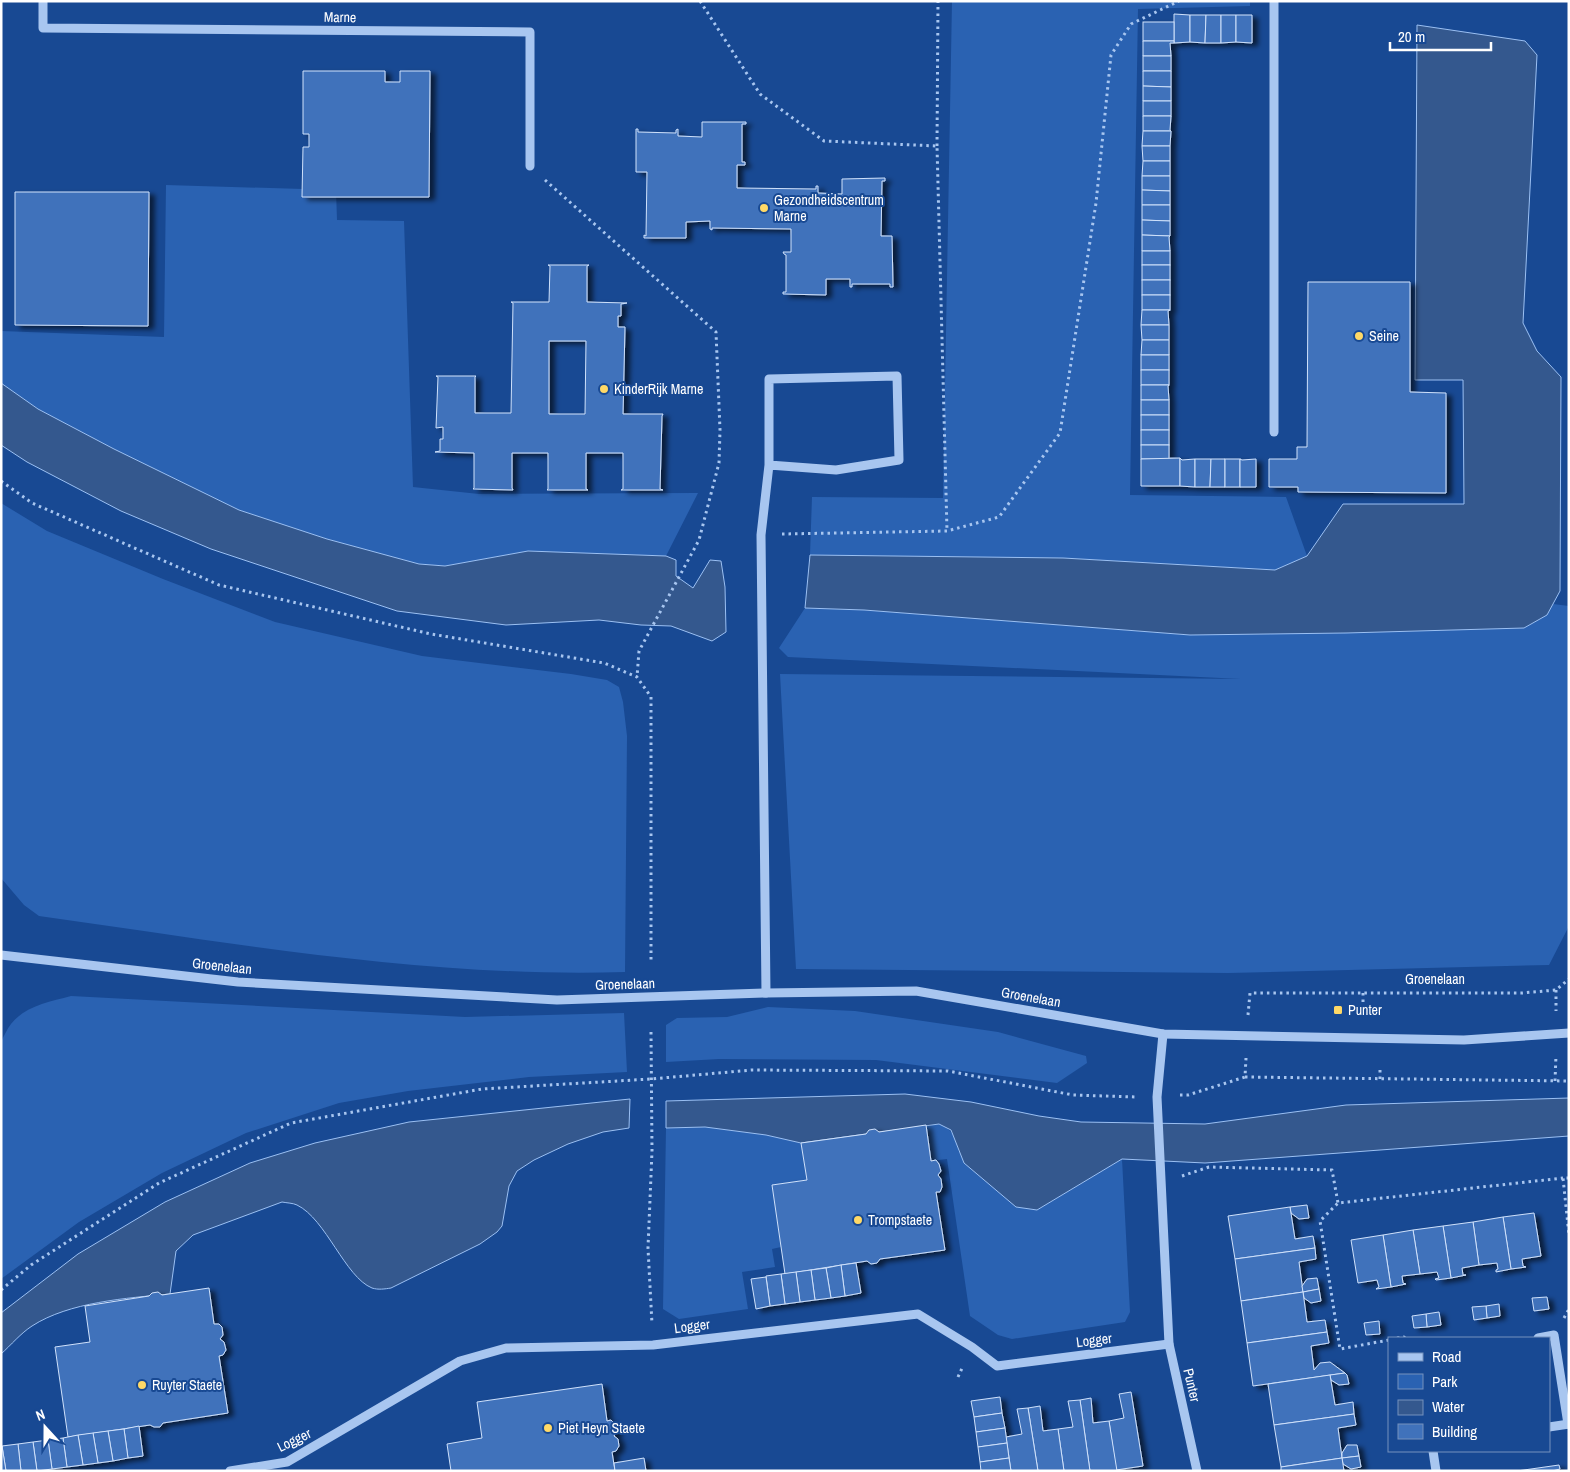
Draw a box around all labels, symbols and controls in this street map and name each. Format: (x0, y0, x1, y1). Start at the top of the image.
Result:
street label: Marne (324, 8, 356, 26)
scale bar (1390, 20, 1491, 52)
text: 20 m (1398, 26, 1425, 47)
place label: Gezondheidscentrum Marne (774, 191, 884, 225)
marker: Gezondheidscentrum Marne (758, 202, 770, 214)
place label: Seine (1369, 327, 1399, 345)
marker: Seine (1353, 330, 1365, 342)
place label: KinderRijk Marne (614, 380, 703, 398)
marker: KinderRijk Marne (598, 383, 610, 395)
street label: Groenelaan (191, 954, 253, 978)
street label: Groenelaan (1405, 970, 1465, 988)
street label: Groenelaan (595, 974, 655, 994)
street label: Groenelaan (1000, 983, 1062, 1011)
place label: Punter (1348, 1001, 1382, 1019)
marker: Punter (1332, 1004, 1344, 1016)
place label: Trompstaete (868, 1211, 932, 1229)
marker: Trompstaete (852, 1214, 864, 1226)
street label: Logger (673, 1315, 711, 1337)
street label: Logger (1075, 1329, 1113, 1351)
legend (1388, 1337, 1550, 1452)
text: Road (1432, 1346, 1461, 1367)
street label: Punter (1179, 1366, 1205, 1404)
text: Park (1432, 1371, 1458, 1392)
place label: Ruyter Staete (152, 1376, 222, 1394)
marker: Ruyter Staete (136, 1379, 148, 1391)
text: Water (1432, 1396, 1464, 1417)
north arrow (20, 1402, 70, 1452)
text: N (33, 1405, 47, 1425)
place label: Piet Heyn Staete (558, 1419, 645, 1437)
text: Building (1432, 1421, 1477, 1442)
marker: Piet Heyn Staete (542, 1422, 554, 1434)
street label: Logger (274, 1424, 314, 1456)

